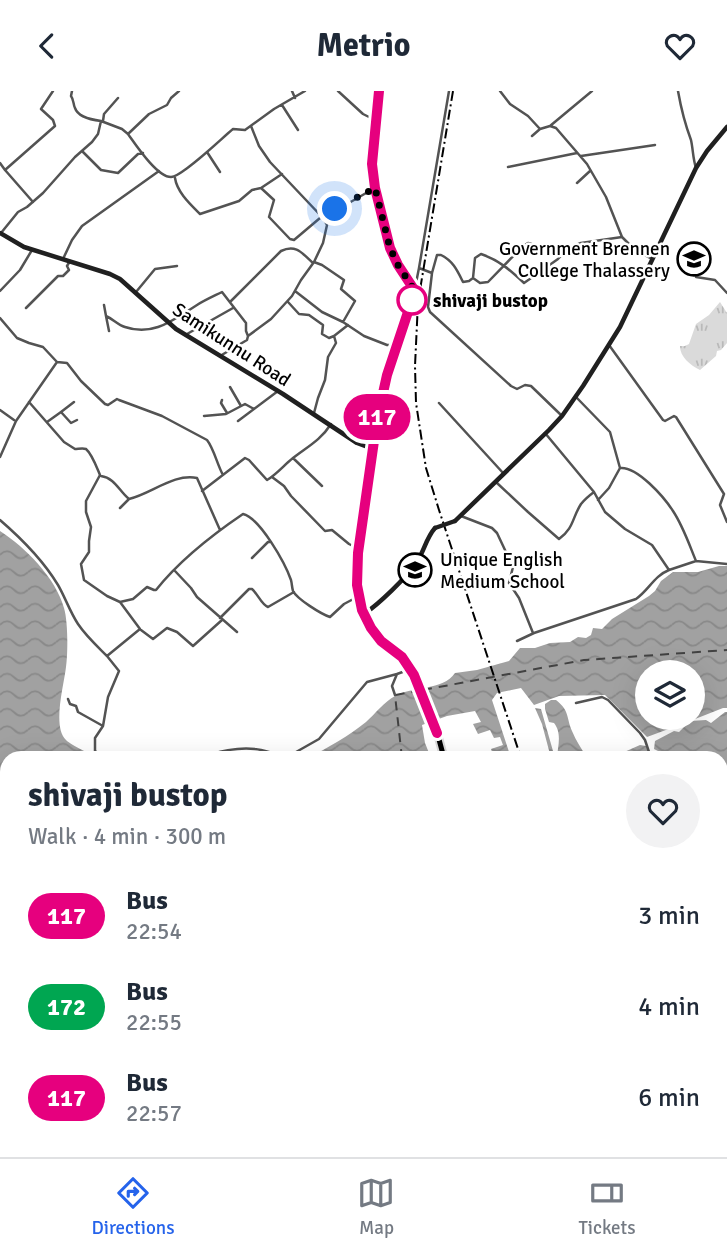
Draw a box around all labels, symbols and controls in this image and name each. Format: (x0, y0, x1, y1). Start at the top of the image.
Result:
text: Metrio (316, 26, 411, 65)
icon: back (28, 27, 66, 65)
icon: heart (661, 27, 699, 65)
your location (317, 191, 352, 226)
place label: Government Brennen College Thalassery (499, 237, 670, 283)
school or university icon: Government Brennen College Thalassery (675, 240, 713, 278)
marker: shivaji bustop (397, 285, 427, 315)
place label: shivaji bustop (433, 289, 548, 313)
street label: Samikunnu Road (168, 298, 295, 392)
line badge: 117 (337, 394, 417, 440)
text: 117 (358, 402, 396, 432)
place label: Unique English Medium School (440, 548, 565, 594)
school or university icon: Unique English Medium School (396, 551, 434, 589)
map controls (635, 660, 705, 730)
button: layers (635, 660, 705, 730)
button: heart (626, 774, 700, 848)
text: shivaji bustop (28, 775, 228, 816)
text: Walk · 4 min · 300 m (28, 822, 226, 851)
text: Bus (126, 885, 168, 917)
text: 3 min (638, 900, 700, 932)
text: 117 (47, 901, 86, 931)
text: 22:54 (126, 917, 182, 946)
text: Bus (126, 976, 168, 1008)
text: 4 min (638, 991, 700, 1023)
text: 172 (47, 992, 86, 1022)
text: 22:55 (126, 1008, 182, 1037)
text: Bus (126, 1067, 168, 1099)
text: 6 min (638, 1082, 700, 1114)
text: 117 (47, 1083, 86, 1113)
text: 22:57 (126, 1099, 182, 1128)
tab: Directions (91, 1174, 175, 1240)
tab: Map (357, 1174, 395, 1240)
tab: Tickets (578, 1174, 636, 1240)

